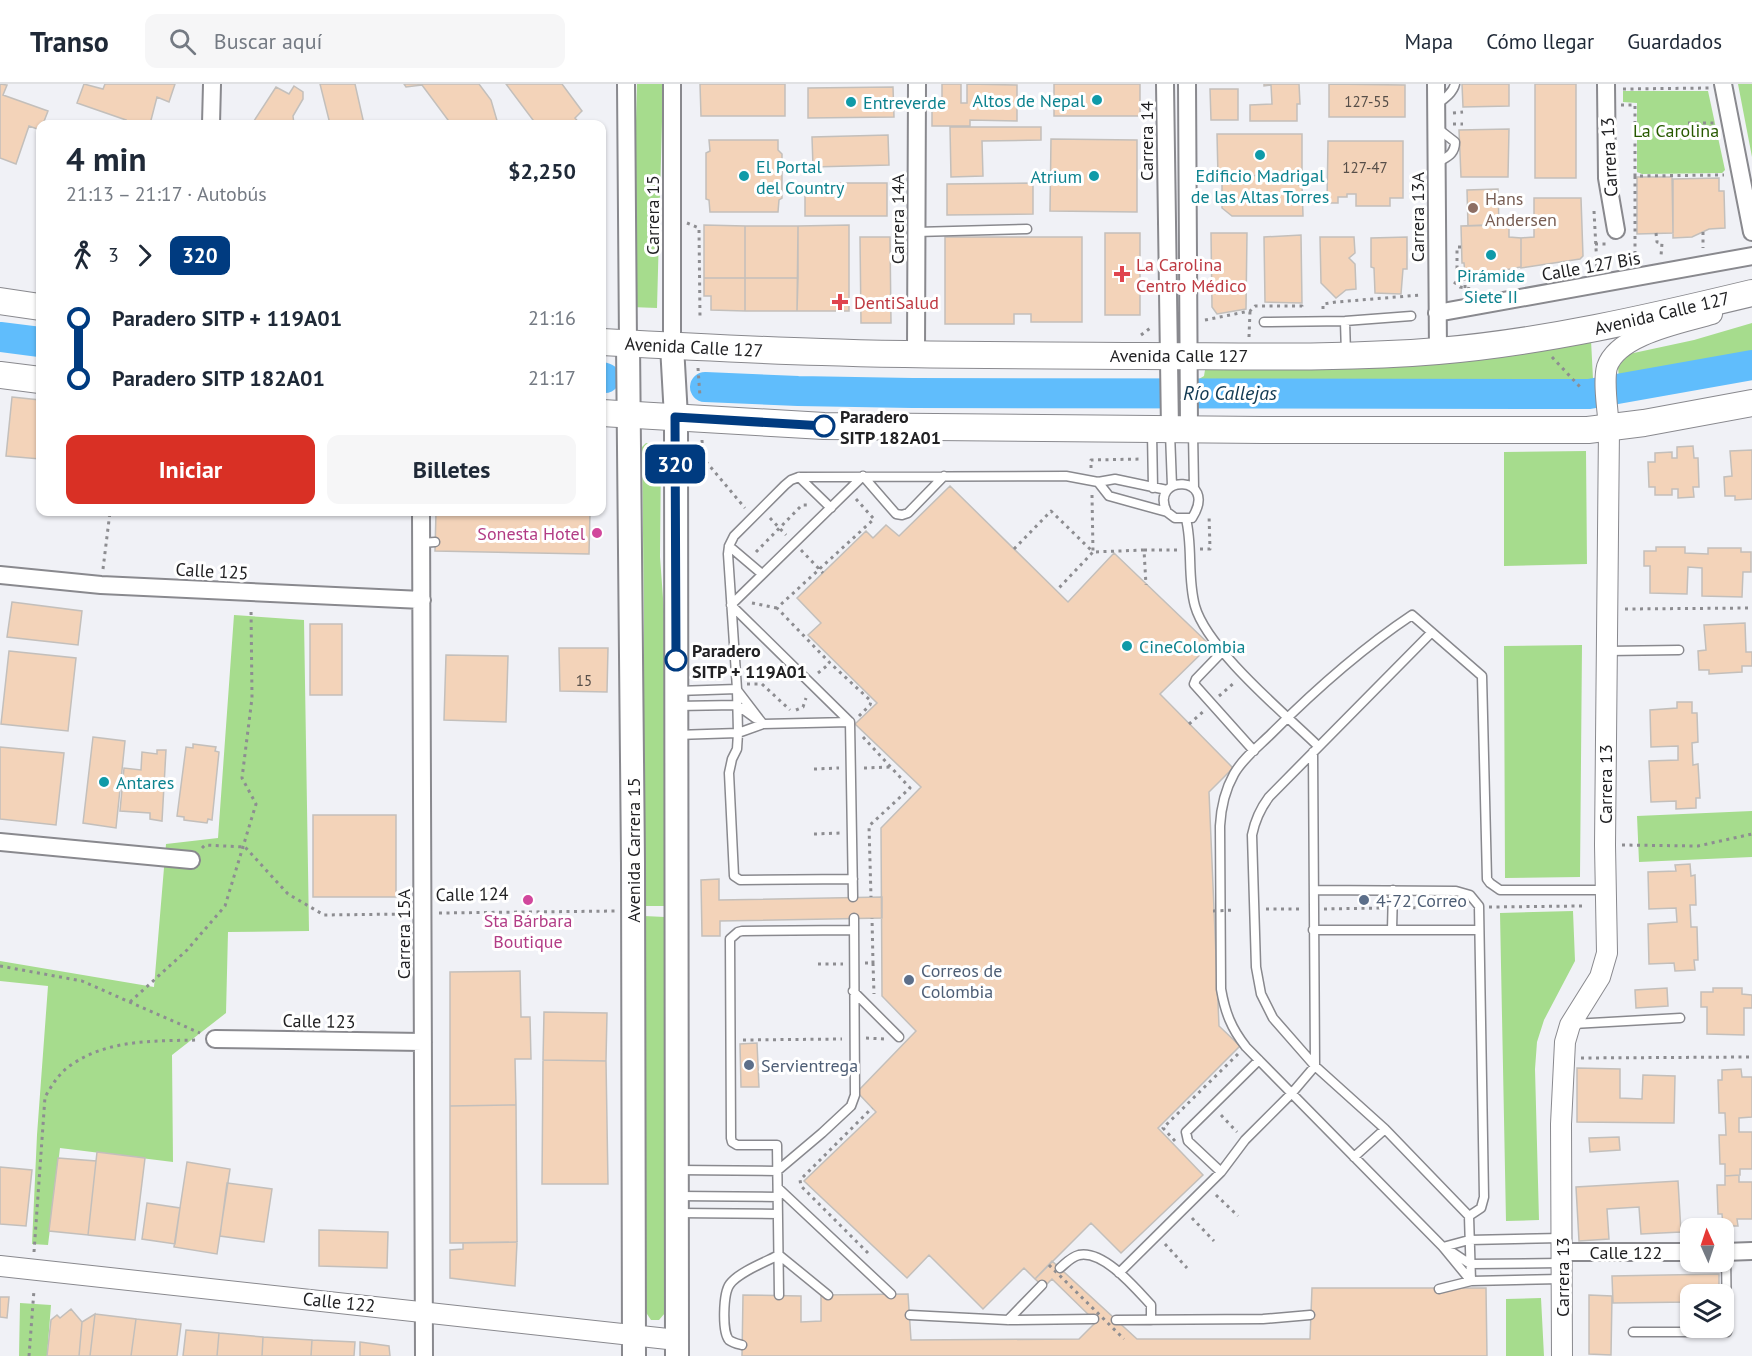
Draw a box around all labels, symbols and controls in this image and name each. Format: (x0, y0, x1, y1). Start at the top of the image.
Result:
search box (145, 14, 565, 68)
text: Transo (30, 23, 109, 60)
icon: search (166, 25, 199, 58)
text: Buscar aquí (214, 27, 322, 55)
text: Mapa (1404, 28, 1453, 55)
text: Cómo llegar (1486, 28, 1594, 55)
text: Guardados (1627, 28, 1722, 55)
place label: Altos de Nepal (972, 89, 1086, 112)
place label: Entreverde (863, 91, 946, 114)
house number: 127-55 (1344, 92, 1390, 111)
marker: Altos de Nepal (1090, 93, 1104, 107)
marker: Entreverde (844, 95, 858, 109)
street label: Carrera 14 (1135, 101, 1158, 181)
street label: Carrera 13 (1595, 117, 1623, 197)
park label: La Carolina (1633, 119, 1719, 142)
text: 4 min (66, 137, 147, 180)
marker: Edificio Madrigal de las Altas Torres (1253, 148, 1267, 162)
place label: El Portal del Country (756, 155, 845, 199)
text: $2,250 (508, 157, 576, 185)
house number: 127-47 (1342, 158, 1388, 177)
place label: Edificio Madrigal de las Altas Torres (1191, 164, 1329, 208)
place label: Atrium (1030, 165, 1082, 188)
marker: El Portal del Country (737, 169, 751, 183)
marker: Atrium (1087, 169, 1101, 183)
street label: Carrera 13A (1406, 171, 1429, 262)
street label: Carrera 14A (886, 173, 909, 264)
street label: Carrera 15 (641, 175, 664, 255)
text: 21:13 – 21:17 · Autobús (66, 181, 267, 207)
place label: Hans Andersen (1485, 187, 1557, 231)
marker: Hans Andersen (1466, 201, 1480, 215)
icon: walk (66, 239, 99, 272)
icon: forward (128, 239, 161, 272)
text: 3 (108, 242, 119, 268)
text: 320 (182, 242, 218, 269)
street label: Calle 127 Bis (1540, 246, 1642, 286)
marker: Pirámide Siete II (1484, 248, 1498, 262)
place label: La Carolina Centro Médico (1136, 253, 1247, 297)
place label: Pirámide Siete II (1457, 264, 1525, 308)
marker: La Carolina Centro Médico (1113, 265, 1131, 283)
street label: Avenida Calle 127 (1592, 286, 1732, 340)
place label: DentiSalud (854, 291, 939, 314)
marker: DentiSalud (831, 293, 849, 311)
text: Paradero SITP + 119A01 (112, 304, 342, 332)
text: 21:16 (528, 305, 576, 331)
street label: Avenida Calle 127 (624, 332, 764, 362)
street label: Avenida Calle 127 (1110, 344, 1248, 367)
text: Paradero SITP 182A01 (112, 364, 325, 392)
text: 21:17 (528, 365, 576, 391)
water label: Río Callejas (1183, 380, 1277, 406)
place label: Paradero SITP 182A01 (840, 405, 941, 449)
marker: Paradero SITP 182A01 (813, 415, 835, 437)
button: Iniciar (66, 435, 315, 504)
button: Billetes (327, 435, 576, 504)
line badge: 320 (640, 444, 710, 484)
text: 320 (657, 451, 693, 478)
place label: Sonesta Hotel (477, 522, 586, 545)
marker: Sonesta Hotel (590, 526, 604, 540)
street label: Calle 125 (175, 558, 249, 584)
place label: CineColombia (1139, 635, 1245, 658)
place label: Paradero SITP + 119A01 (692, 639, 807, 683)
marker: CineColombia (1120, 639, 1134, 653)
marker: Paradero SITP + 119A01 (665, 649, 687, 671)
house number: 15 (576, 671, 592, 690)
street label: Carrera 13 (1594, 744, 1617, 824)
place label: Antares (116, 771, 174, 794)
marker: Antares (97, 775, 111, 789)
street label: Avenida Carrera 15 (622, 777, 645, 923)
street label: Calle 124 (435, 882, 509, 906)
street label: Carrera 15A (392, 888, 415, 979)
place label: 4-72 Correo (1376, 889, 1467, 912)
marker: Sta Bárbara Boutique (521, 893, 535, 907)
marker: 4-72 Correo (1357, 893, 1371, 907)
place label: Sta Bárbara Boutique (484, 909, 572, 953)
place label: Correos de Colombia (921, 959, 1002, 1003)
marker: Correos de Colombia (902, 973, 916, 987)
street label: Calle 123 (282, 1009, 356, 1033)
place label: Servientrega (761, 1054, 858, 1077)
marker: Servientrega (742, 1058, 756, 1072)
north arrow (1680, 1218, 1734, 1272)
map controls (1680, 1218, 1734, 1338)
street label: Carrera 13 (1551, 1237, 1574, 1317)
street label: Calle 122 (1590, 1241, 1662, 1264)
button: layers (1680, 1284, 1734, 1338)
street label: Calle 122 (302, 1287, 376, 1317)

